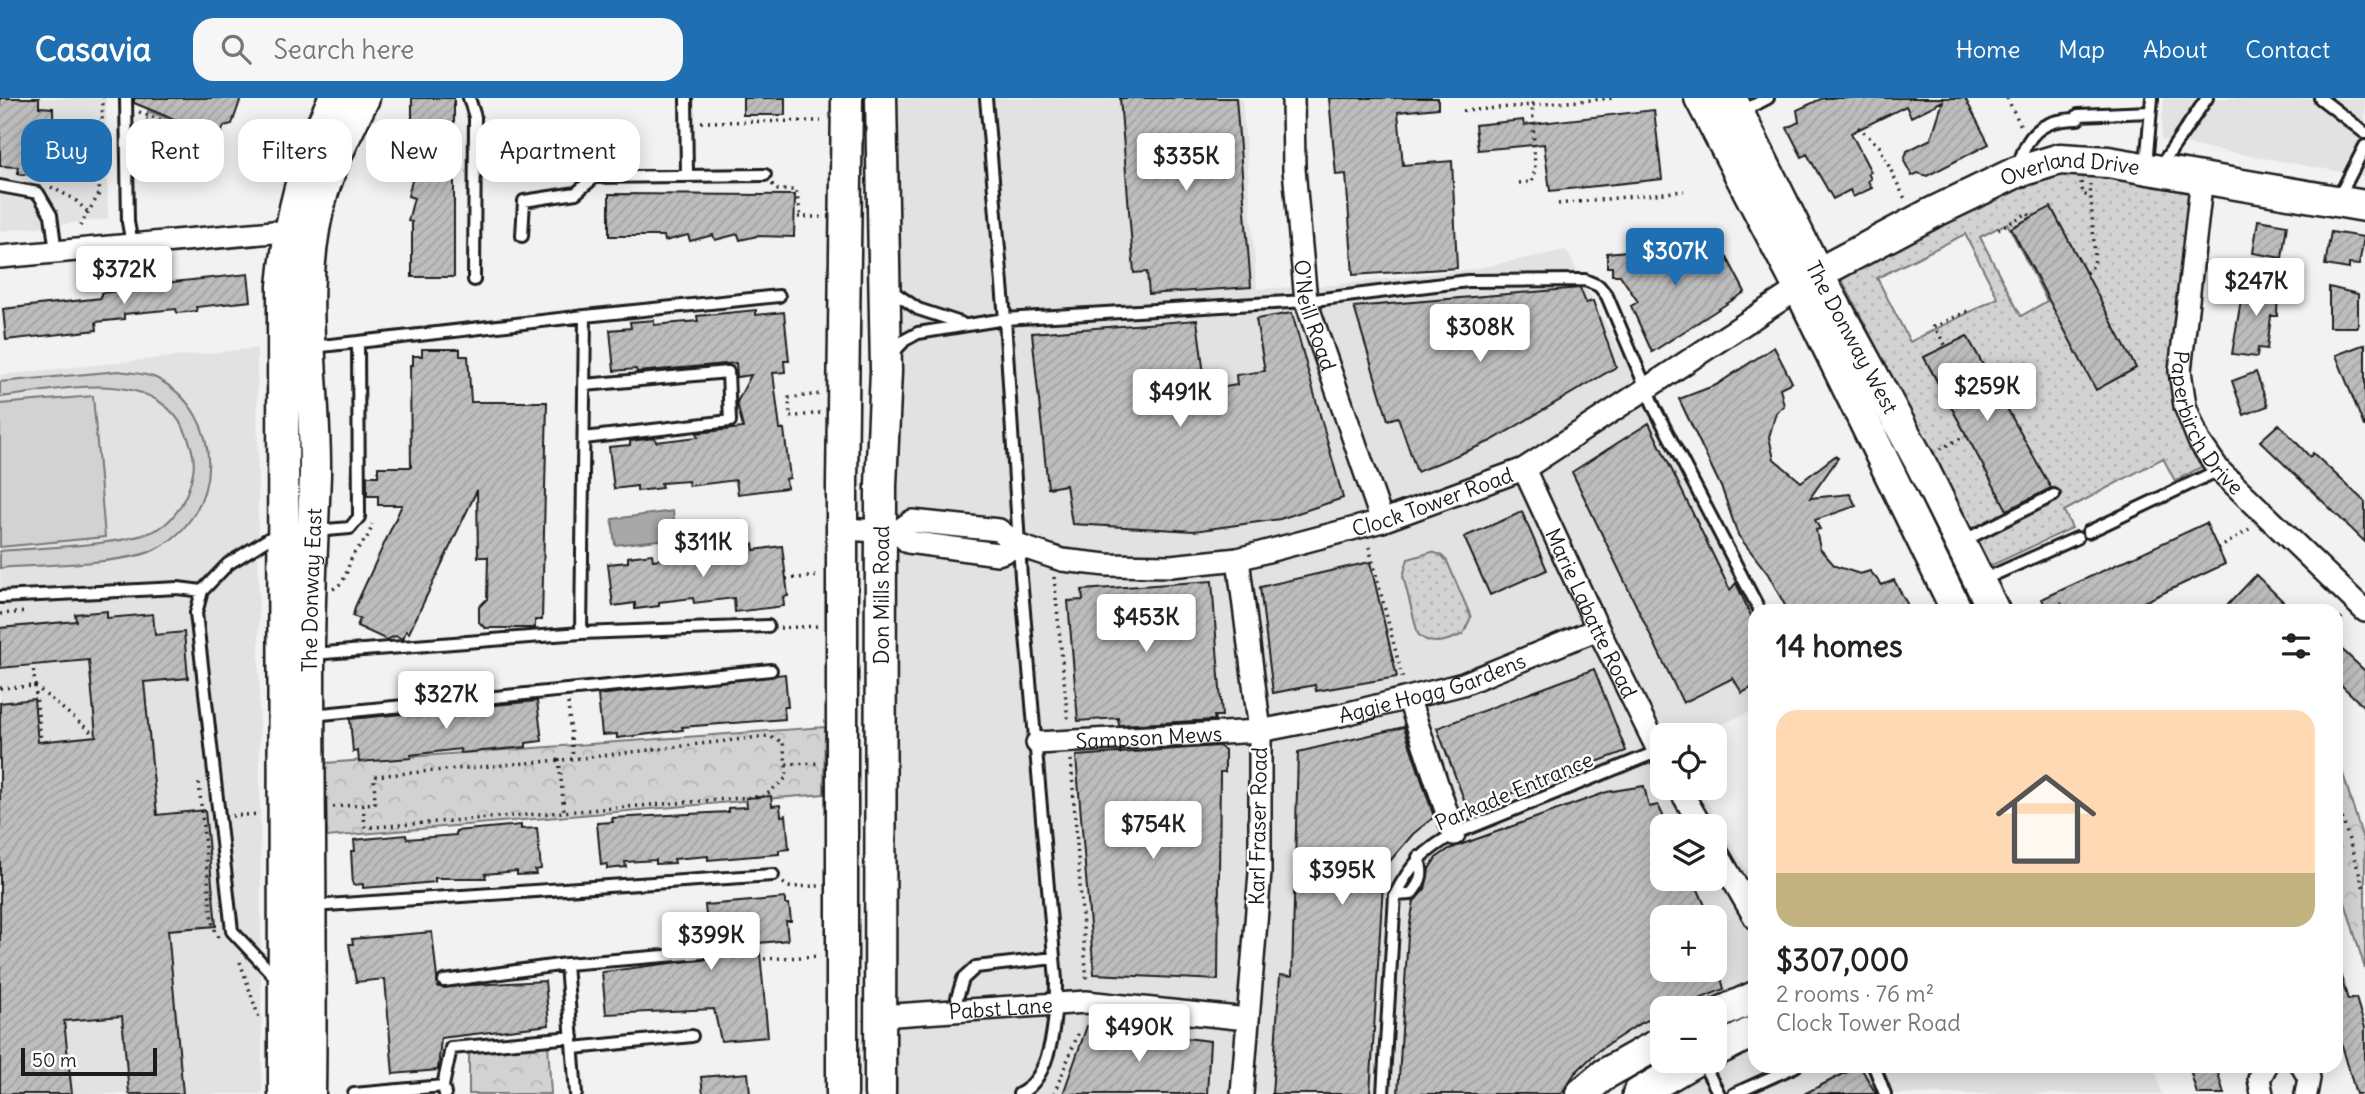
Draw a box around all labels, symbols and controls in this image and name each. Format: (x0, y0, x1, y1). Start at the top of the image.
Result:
search box (193, 18, 683, 81)
text: Casavia (35, 28, 151, 70)
icon: search (217, 30, 255, 68)
text: Search here (273, 33, 414, 66)
text: Home (1956, 34, 2020, 64)
text: Map (2058, 34, 2105, 64)
text: About (2143, 34, 2207, 64)
text: Contact (2245, 34, 2330, 64)
chip: Buy (21, 119, 112, 182)
chip: Rent (126, 119, 224, 182)
chip: Filters (238, 119, 352, 182)
chip: New (366, 119, 462, 182)
chip: Apartment (476, 119, 640, 182)
pin: $335K (1137, 134, 1235, 193)
text: $335K (1153, 141, 1219, 170)
street label: Overland Drive (1995, 146, 2142, 192)
pin: $307K (1626, 228, 1724, 288)
text: $307K (1642, 236, 1708, 265)
pin: $372K (75, 246, 173, 306)
text: $372K (92, 254, 156, 283)
street label: The Donway West (1800, 256, 1905, 418)
street label: O'Neill Road (1289, 258, 1342, 374)
pin: $247K (2207, 258, 2305, 318)
text: $247K (2224, 266, 2288, 295)
pin: $308K (1431, 304, 1529, 364)
text: $308K (1446, 312, 1514, 341)
street label: Paperbirch Drive (2166, 349, 2250, 500)
pin: $259K (1938, 364, 2036, 423)
pin: $491K (1131, 370, 1229, 429)
text: $259K (1954, 371, 2020, 400)
text: $491K (1149, 377, 1211, 406)
street label: Clock Tower Road (1349, 461, 1516, 542)
street label: The Donway East (295, 507, 327, 672)
pin: $311K (654, 519, 752, 579)
street label: Marie Labatte Road (1540, 524, 1644, 702)
street label: Don Mills Road (867, 526, 894, 664)
text: $311K (674, 527, 732, 556)
pin: $453K (1097, 594, 1195, 654)
text: $453K (1113, 602, 1179, 631)
text: 14 homes (1776, 627, 1903, 665)
icon: filters (2277, 627, 2315, 665)
street label: Aggie Hogg Gardens (1336, 646, 1529, 729)
pin: $327K (397, 672, 495, 731)
text: $327K (414, 679, 478, 708)
street label: Sampson Mews (1075, 720, 1223, 754)
map controls (1650, 723, 1727, 1073)
button: locate (1650, 723, 1727, 800)
street label: Parkade Entrance (1431, 746, 1597, 836)
street label: Karl Fraser Road (1243, 747, 1273, 905)
icon: home (1983, 756, 2109, 882)
pin: $754K (1104, 802, 1202, 861)
text: $754K (1121, 809, 1185, 838)
button: layers (1650, 814, 1727, 891)
pin: $395K (1293, 848, 1391, 907)
text: $395K (1309, 855, 1375, 884)
button: + (1650, 905, 1727, 982)
pin: $399K (662, 912, 760, 972)
text: $399K (678, 920, 744, 949)
text: $307,000 (1776, 941, 1909, 979)
text: 2 rooms · 76 m² (1776, 979, 1934, 1008)
street label: Pabst Lane (948, 991, 1054, 1025)
button: − (1650, 996, 1727, 1073)
pin: $490K (1090, 1004, 1188, 1064)
text: Clock Tower Road (1776, 1008, 1961, 1037)
text: $490K (1105, 1012, 1173, 1041)
scale bar (21, 1045, 158, 1077)
text: 50 m (32, 1048, 77, 1072)

